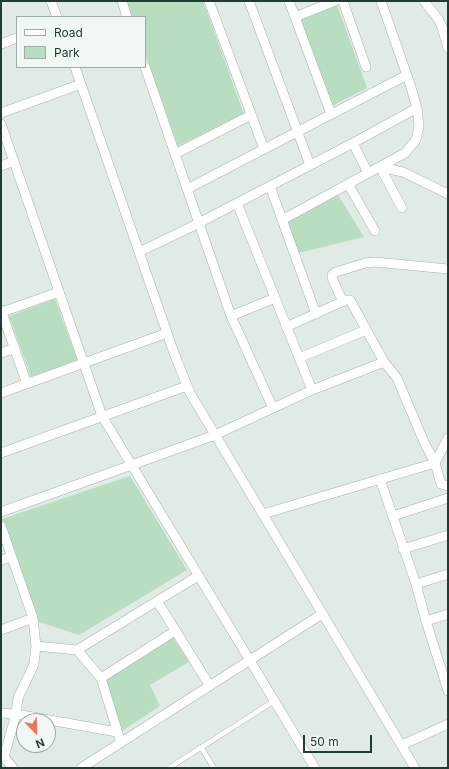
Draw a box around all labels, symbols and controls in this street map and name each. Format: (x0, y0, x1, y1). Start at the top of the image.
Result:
legend (16, 16, 146, 68)
text: Road (54, 25, 83, 40)
text: Park (54, 45, 80, 60)
north arrow (16, 713, 56, 753)
scale bar (305, 727, 374, 753)
text: 50 m (310, 734, 339, 749)
text: N (34, 735, 47, 751)

